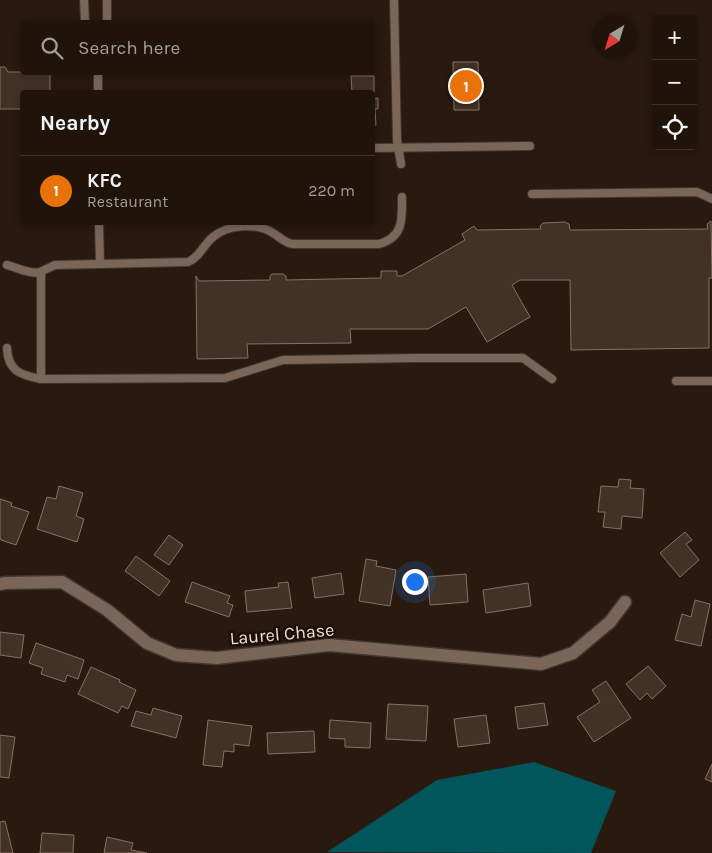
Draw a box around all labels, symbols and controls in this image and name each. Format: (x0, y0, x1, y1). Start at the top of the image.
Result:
north arrow (592, 15, 637, 60)
map controls (652, 15, 697, 150)
button: + (652, 15, 697, 60)
search box (20, 20, 375, 75)
icon: search (38, 34, 66, 62)
text: Search here (78, 37, 180, 59)
button: − (652, 60, 697, 105)
pin: 1 (450, 67, 482, 105)
button: locate (652, 105, 697, 150)
text: Nearby (40, 111, 110, 135)
text: KFC (87, 170, 122, 192)
text: 1 (53, 181, 59, 200)
text: 220 m (308, 181, 355, 200)
text: Restaurant (87, 192, 168, 211)
your location (402, 569, 428, 595)
street label: Laurel Chase (229, 618, 335, 650)

